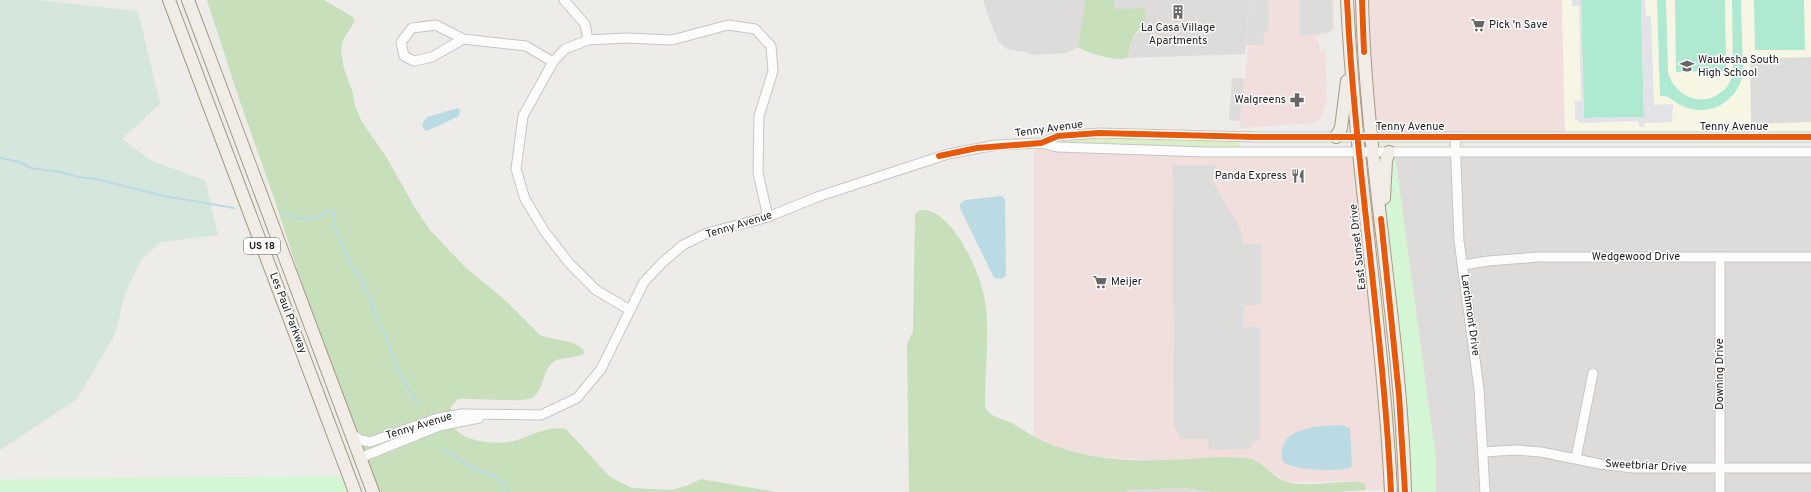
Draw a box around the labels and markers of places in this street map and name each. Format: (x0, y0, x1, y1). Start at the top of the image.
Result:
building icon: La Casa Village Apartments (1170, 4, 1186, 20)
supermarket icon: Pick 'n Save (1470, 17, 1486, 33)
place label: Pick 'n Save (1489, 18, 1548, 32)
place label: La Casa Village Apartments (1141, 21, 1215, 48)
place label: Waukesha South High School (1698, 53, 1779, 80)
school or university icon: Waukesha South High School (1679, 58, 1695, 74)
pharmacy icon: Walgreens (1289, 92, 1305, 108)
place label: Walgreens (1235, 93, 1286, 107)
restaurant icon: Panda Express (1290, 168, 1306, 184)
place label: Panda Express (1215, 169, 1287, 183)
supermarket icon: Meijer (1092, 274, 1108, 290)
place label: Meijer (1111, 275, 1143, 289)

